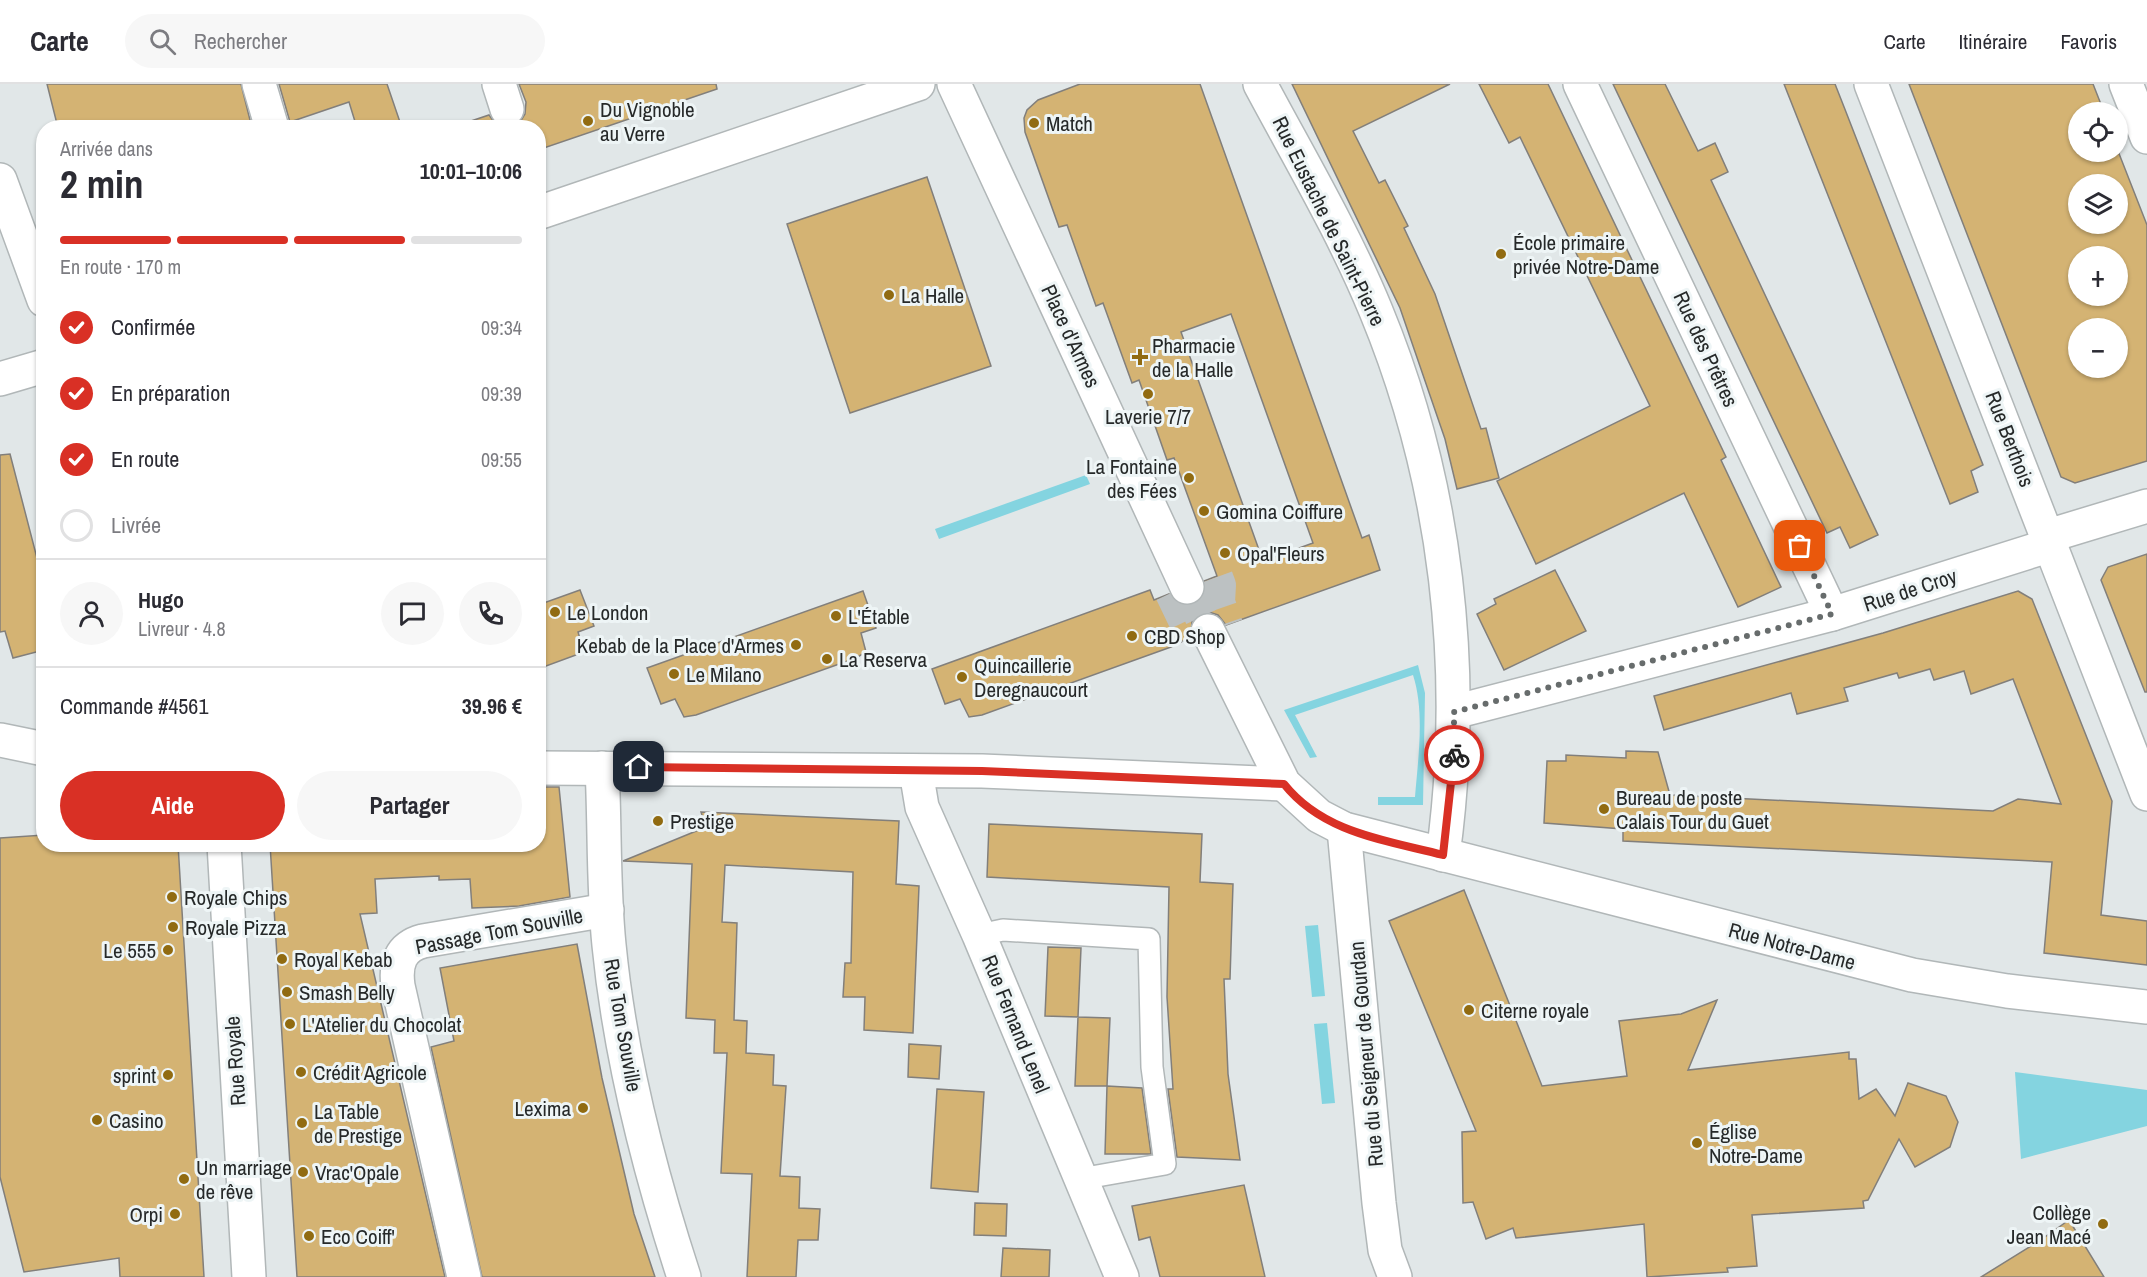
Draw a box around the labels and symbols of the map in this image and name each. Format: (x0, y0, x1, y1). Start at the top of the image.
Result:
place label: Du Vignoble au Verre (600, 95, 694, 148)
place label: Match (1046, 109, 1093, 138)
street label: Rue Eustache de Saint-Pierre (1266, 111, 1392, 331)
marker: Du Vignoble au Verre (581, 114, 595, 128)
marker: Match (1027, 116, 1041, 130)
place label: École primaire privée Notre-Dame (1513, 228, 1659, 281)
marker: École primaire privée Notre-Dame (1494, 247, 1508, 261)
street label: Place d'Armes (1035, 280, 1107, 392)
place label: La Halle (901, 281, 964, 310)
street label: Rue des Prêtres (1667, 286, 1745, 412)
marker: La Halle (882, 288, 896, 302)
place label: Pharmacie de la Halle (1152, 331, 1235, 384)
marker: Pharmacie de la Halle (1133, 350, 1147, 364)
marker: Laverie 7/7 (1141, 387, 1155, 401)
street label: Rue Berthois (1978, 387, 2042, 491)
place label: Laverie 7/7 (1105, 402, 1191, 431)
place label: La Fontaine des Fées (1086, 452, 1177, 505)
marker: La Fontaine des Fées (1182, 471, 1196, 485)
place label: Gomina Coiffure (1216, 497, 1343, 526)
marker: Gomina Coiffure (1197, 504, 1211, 518)
pin (1774, 520, 1825, 571)
place label: Opal'Fleurs (1237, 539, 1325, 568)
marker: Opal'Fleurs (1218, 546, 1232, 560)
street label: Rue de Croy (1860, 561, 1961, 619)
place label: Le London (567, 598, 648, 627)
place label: L'Étable (848, 602, 910, 631)
marker: Le London (548, 605, 562, 619)
marker: L'Étable (829, 609, 843, 623)
place label: CBD Shop (1144, 622, 1225, 651)
marker: CBD Shop (1125, 629, 1139, 643)
place label: Kebab de la Place d'Armes (577, 631, 784, 660)
marker: Kebab de la Place d'Armes (789, 638, 803, 652)
place label: La Reserva (839, 645, 927, 674)
place label: Quincaillerie Deregnaucourt (974, 651, 1088, 704)
marker: La Reserva (820, 652, 834, 666)
place label: Le Milano (686, 660, 762, 689)
marker: Le Milano (667, 667, 681, 681)
marker: Quincaillerie Deregnaucourt (955, 670, 969, 684)
courier (1424, 725, 1484, 785)
pin (613, 741, 664, 792)
place label: Bureau de poste Calais Tour du Guet (1616, 783, 1769, 836)
marker: Bureau de poste Calais Tour du Guet (1597, 802, 1611, 816)
place label: Prestige (670, 807, 734, 836)
marker: Prestige (651, 814, 665, 828)
place label: Royale Chips (184, 883, 287, 912)
marker: Royale Chips (165, 890, 179, 904)
street label: Passage Tom Souville (413, 901, 585, 961)
place label: Royale Pizza (185, 913, 287, 942)
street label: Rue Notre-Dame (1725, 915, 1859, 977)
marker: Royale Pizza (166, 920, 180, 934)
place label: Le 555 (103, 936, 156, 965)
street label: Rue du Seigneur de Gourdan (1342, 940, 1390, 1168)
marker: Le 555 (161, 943, 175, 957)
place label: Royal Kebab (294, 945, 393, 974)
street label: Rue Fernand Lenel (975, 951, 1057, 1097)
marker: Royal Kebab (275, 952, 289, 966)
street label: Rue Tom Souville (597, 956, 649, 1094)
place label: Smash Belly (299, 978, 395, 1007)
marker: Smash Belly (280, 985, 294, 999)
place label: Citerne royale (1481, 996, 1589, 1025)
marker: Citerne royale (1462, 1003, 1476, 1017)
place label: L'Atelier du Chocolat (302, 1010, 462, 1039)
street label: Rue Royale (217, 1015, 253, 1107)
marker: L'Atelier du Chocolat (283, 1017, 297, 1031)
place label: Crédit Agricole (313, 1058, 427, 1087)
place label: sprint (113, 1061, 156, 1090)
marker: Crédit Agricole (294, 1065, 308, 1079)
marker: sprint (161, 1068, 175, 1082)
place label: Lexima (515, 1094, 571, 1123)
place label: La Table de Prestige (314, 1097, 402, 1150)
marker: Lexima (576, 1101, 590, 1115)
place label: Casino (109, 1106, 164, 1135)
marker: Casino (90, 1113, 104, 1127)
marker: La Table de Prestige (295, 1116, 309, 1130)
place label: Église Notre-Dame (1709, 1117, 1803, 1170)
marker: Église Notre-Dame (1690, 1136, 1704, 1150)
place label: Un marriage de rêve (196, 1153, 292, 1206)
place label: Vrac'Opale (315, 1158, 399, 1187)
marker: Vrac'Opale (296, 1165, 310, 1179)
marker: Un marriage de rêve (177, 1172, 191, 1186)
place label: Collège Jean Macé (2007, 1198, 2091, 1251)
place label: Orpi (130, 1200, 163, 1229)
marker: Orpi (168, 1207, 182, 1221)
marker: Collège Jean Macé (2096, 1217, 2110, 1231)
place label: Eco Coiff' (321, 1222, 395, 1251)
marker: Eco Coiff' (302, 1229, 316, 1243)

